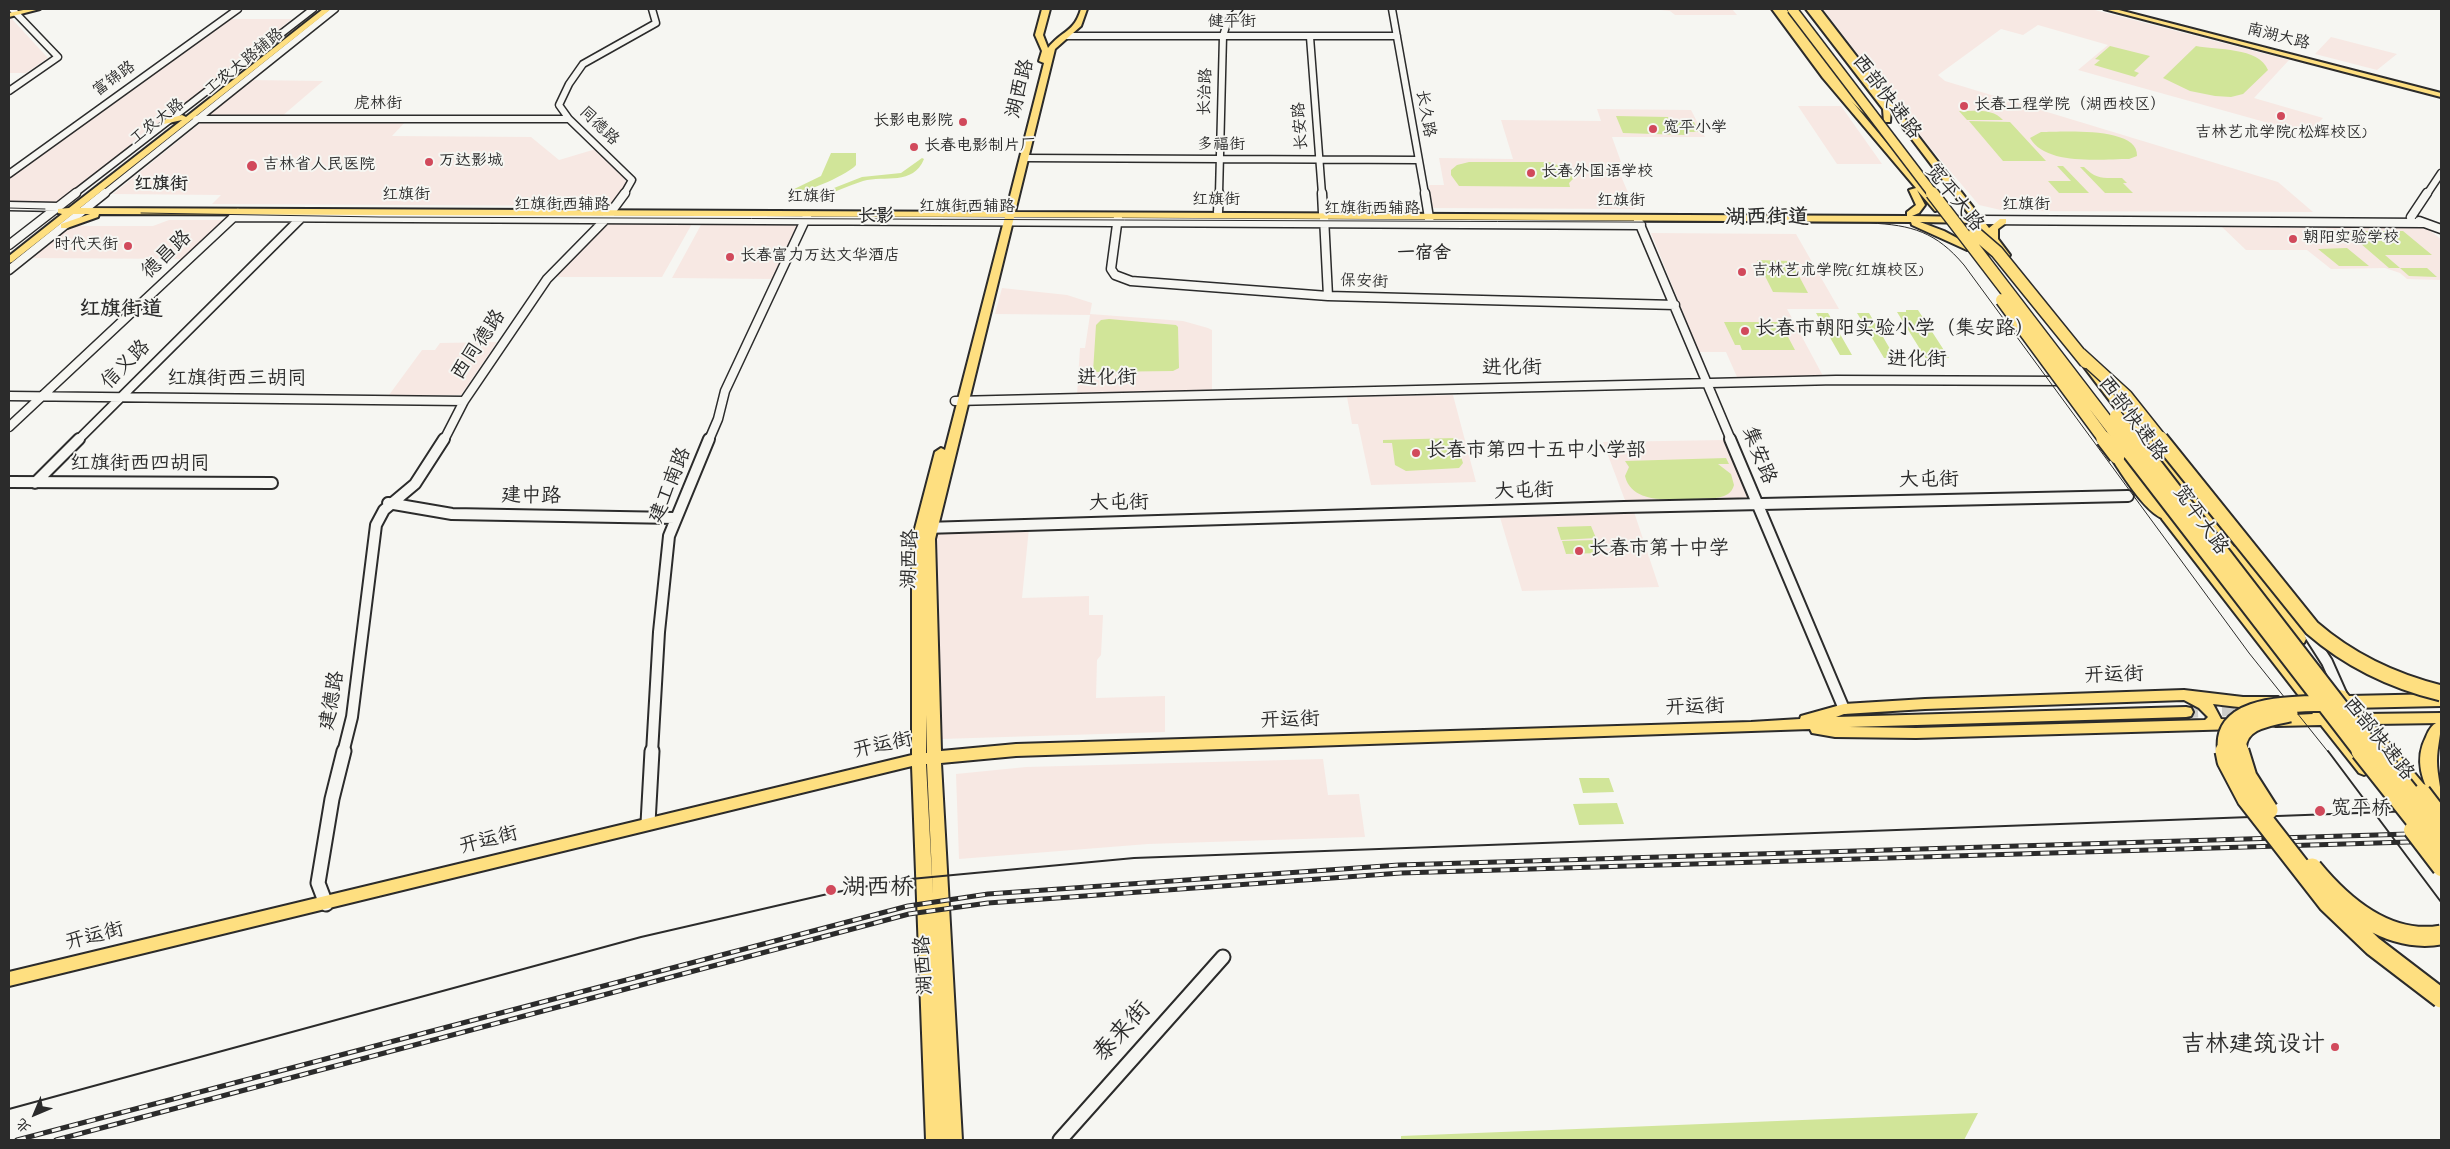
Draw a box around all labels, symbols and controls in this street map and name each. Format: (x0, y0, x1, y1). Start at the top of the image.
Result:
street label: 健平街 (1208, 13, 1256, 33)
street label: 南湖大路 (2245, 21, 2311, 55)
street label: 工农大路辅路 (202, 25, 288, 101)
street label: 西部快速路 (1845, 51, 1925, 145)
street label: 湖西路 (1003, 57, 1041, 121)
street label: 富锦路 (90, 58, 140, 102)
street label: 长治路 (1197, 68, 1217, 116)
street label: 长久路 (1410, 89, 1438, 139)
street label: 虎林街 (354, 95, 402, 115)
street label: 工农大路 (127, 96, 189, 150)
place label: 长春工程学院（湖西校区） (1974, 96, 2166, 116)
marker: 长春工程学院（湖西校区） (1958, 100, 1970, 112)
street label: 长安路 (1291, 101, 1313, 151)
street label: 同德路 (574, 103, 622, 151)
marker: 吉林艺术学院(松辉校区) (2275, 110, 2287, 122)
place label: 长影电影院 (873, 112, 953, 132)
marker: 长影电影院 (957, 116, 969, 128)
place label: 宽平小学 (1663, 119, 1727, 139)
marker: 宽平小学 (1647, 123, 1659, 135)
place label: 吉林艺术学院(松辉校区) (2195, 124, 2367, 144)
street label: 多福街 (1197, 136, 1245, 156)
place label: 长春电影制片厂 (924, 137, 1036, 157)
marker: 长春电影制片厂 (908, 141, 920, 153)
place label: 万达影城 (439, 152, 503, 172)
place label: 吉林省人民医院 (263, 156, 375, 176)
marker: 万达影城 (423, 156, 435, 168)
marker: 吉林省人民医院 (245, 159, 259, 173)
street label: 宽平大路 (1919, 160, 1987, 238)
place label: 长春外国语学校 (1541, 163, 1653, 183)
marker: 长春外国语学校 (1525, 167, 1537, 179)
district label: 红旗街 (134, 175, 188, 197)
street label: 红旗街 (382, 186, 430, 206)
street label: 红旗街 (787, 188, 835, 208)
street label: 红旗街 (1192, 191, 1240, 211)
street label: 红旗街 (1597, 192, 1645, 212)
street label: 红旗街西辅路 (514, 196, 610, 216)
street label: 红旗街 (2002, 196, 2050, 216)
street label: 红旗街西辅路 (919, 198, 1015, 218)
street label: 红旗街西辅路 (1324, 200, 1420, 220)
district label: 长影 (858, 207, 894, 229)
district label: 湖西街道 (1725, 207, 1809, 233)
street label: 德昌路 (138, 227, 198, 285)
place label: 朝阳实验学校 (2303, 229, 2399, 249)
marker: 朝阳实验学校 (2287, 233, 2299, 245)
place label: 时代天街 (54, 236, 118, 256)
marker: 时代天街 (122, 240, 134, 252)
district label: 一宿舍 (1397, 244, 1451, 266)
place label: 长春富力万达文华酒店 (740, 247, 900, 267)
marker: 长春富力万达文华酒店 (724, 251, 736, 263)
place label: 吉林艺术学院(红旗校区) (1752, 262, 1923, 282)
marker: 吉林艺术学院(红旗校区) (1736, 266, 1748, 278)
street label: 保安街 (1340, 273, 1388, 293)
district label: 红旗街道 (79, 299, 163, 325)
street label: 西同德路 (448, 306, 512, 386)
place label: 长春市朝阳实验小学（集安路） (1755, 319, 2035, 343)
marker: 长春市朝阳实验小学（集安路） (1739, 325, 1751, 337)
street label: 信义路 (97, 336, 157, 396)
street label: 进化街 (1887, 350, 1947, 374)
street label: 进化街 (1482, 357, 1542, 383)
street label: 进化街 (1077, 367, 1137, 393)
street label: 红旗街西三胡同 (167, 369, 307, 393)
street label: 西部快速路 (2091, 373, 2171, 467)
street label: 集安路 (1735, 424, 1779, 488)
place label: 长春市第四十五中小学部 (1426, 441, 1646, 465)
street label: 建工南路 (646, 444, 698, 528)
marker: 长春市第四十五中小学部 (1410, 447, 1422, 459)
street label: 红旗街西四胡同 (70, 454, 210, 478)
street label: 大屯街 (1899, 469, 1959, 495)
street label: 大屯街 (1494, 480, 1554, 506)
street label: 宽平大路 (2166, 481, 2232, 561)
street label: 建中路 (501, 485, 561, 511)
street label: 大屯街 (1089, 492, 1149, 518)
street label: 湖西路 (899, 529, 925, 589)
place label: 长春市第十中学 (1589, 539, 1729, 563)
marker: 长春市第十中学 (1573, 545, 1585, 557)
street label: 开运街 (2084, 664, 2144, 690)
street label: 建德路 (317, 669, 351, 733)
street label: 西部快速路 (2336, 694, 2418, 786)
street label: 开运街 (1665, 696, 1725, 722)
street label: 开运街 (1260, 709, 1320, 735)
street label: 开运街 (851, 729, 915, 765)
place label: 宽平桥 (2331, 799, 2391, 823)
marker: 宽平桥 (2313, 804, 2327, 818)
street label: 开运街 (457, 823, 521, 861)
place label: 湖西桥 (842, 876, 914, 904)
marker: 湖西桥 (824, 883, 838, 897)
street label: 开运街 (63, 919, 127, 957)
street label: 湖西路 (912, 934, 940, 996)
street label: 泰来街 (1089, 997, 1159, 1069)
place label: 吉林建筑设计 (2181, 1033, 2325, 1061)
marker: 吉林建筑设计 (2329, 1041, 2341, 1053)
north arrow (10, 1089, 60, 1139)
text: 北 (12, 1113, 36, 1137)

